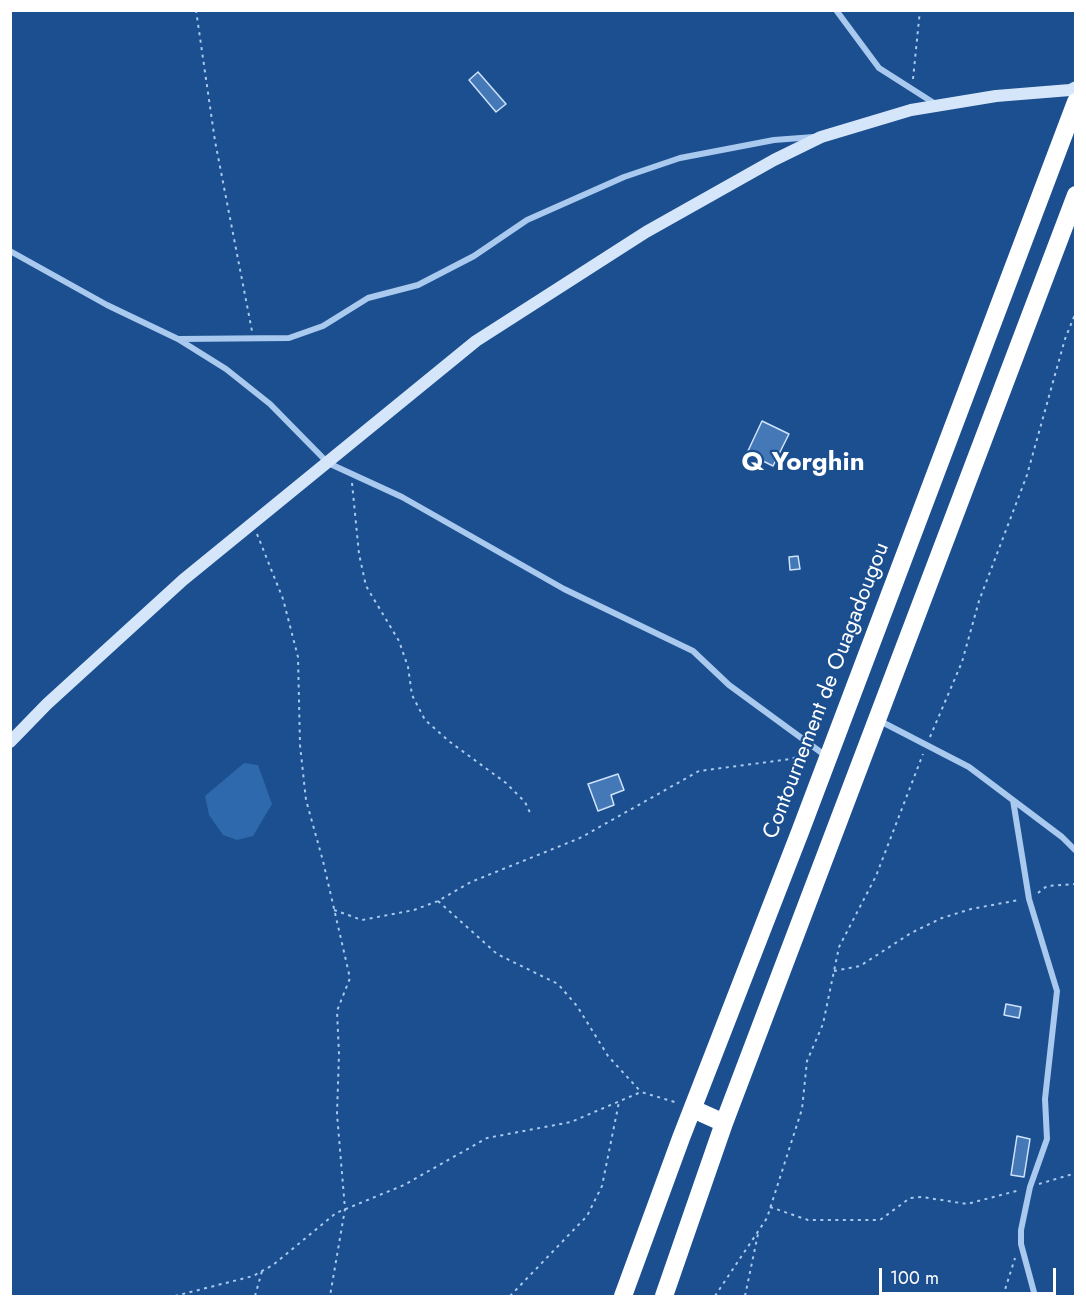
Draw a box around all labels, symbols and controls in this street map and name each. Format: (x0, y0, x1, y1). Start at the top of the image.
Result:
district label: Q Yorghin (741, 448, 865, 480)
street label: Contournement de Ouagadougou (758, 539, 896, 843)
scale bar (882, 1256, 1059, 1294)
text: 100 m (890, 1265, 939, 1291)

